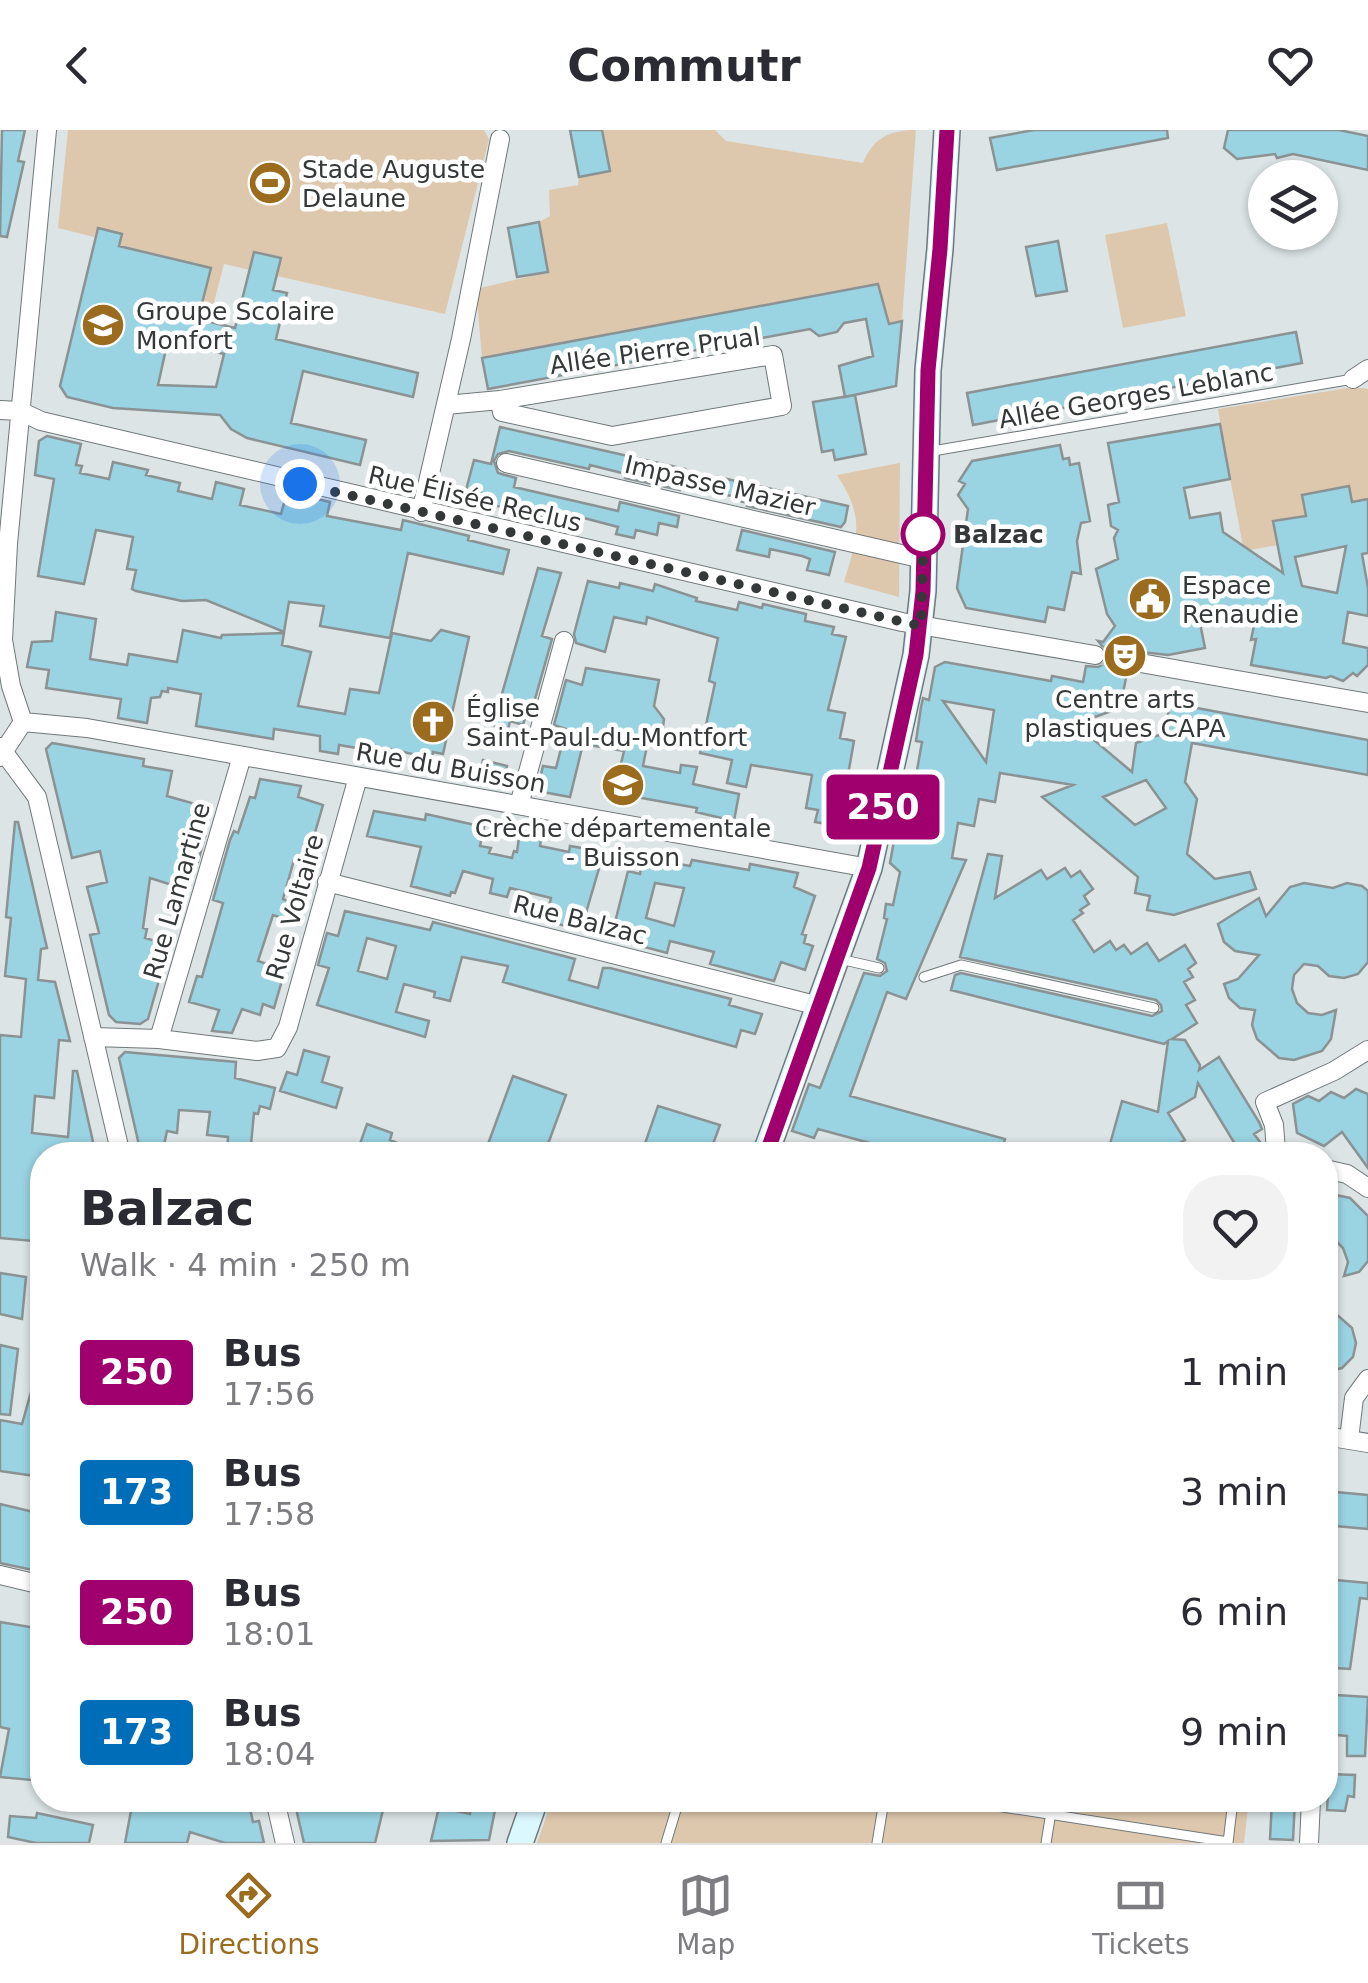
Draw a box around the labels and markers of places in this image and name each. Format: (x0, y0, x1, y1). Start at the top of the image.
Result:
place label: Stade Auguste Delaune (302, 155, 485, 213)
sports icon: Stade Auguste Delaune (247, 160, 293, 206)
place label: Groupe Scolaire Monfort (136, 297, 335, 355)
school or university icon: Groupe Scolaire Monfort (80, 302, 126, 348)
marker: Balzac (902, 513, 944, 555)
place label: Balzac (953, 520, 1044, 549)
place label: Espace Renaudie (1182, 571, 1299, 629)
public building icon: Espace Renaudie (1127, 576, 1173, 622)
theatre icon: Centre arts plastiques CAPA (1102, 633, 1148, 679)
place label: Centre arts plastiques CAPA (1024, 685, 1226, 743)
place label: Église Saint-Paul-du-Montfort (466, 694, 748, 752)
church icon: Église Saint-Paul-du-Montfort (410, 699, 456, 745)
school or university icon: Crèche départementale - Buisson (600, 762, 646, 808)
place label: Crèche départementale - Buisson (475, 814, 771, 872)

